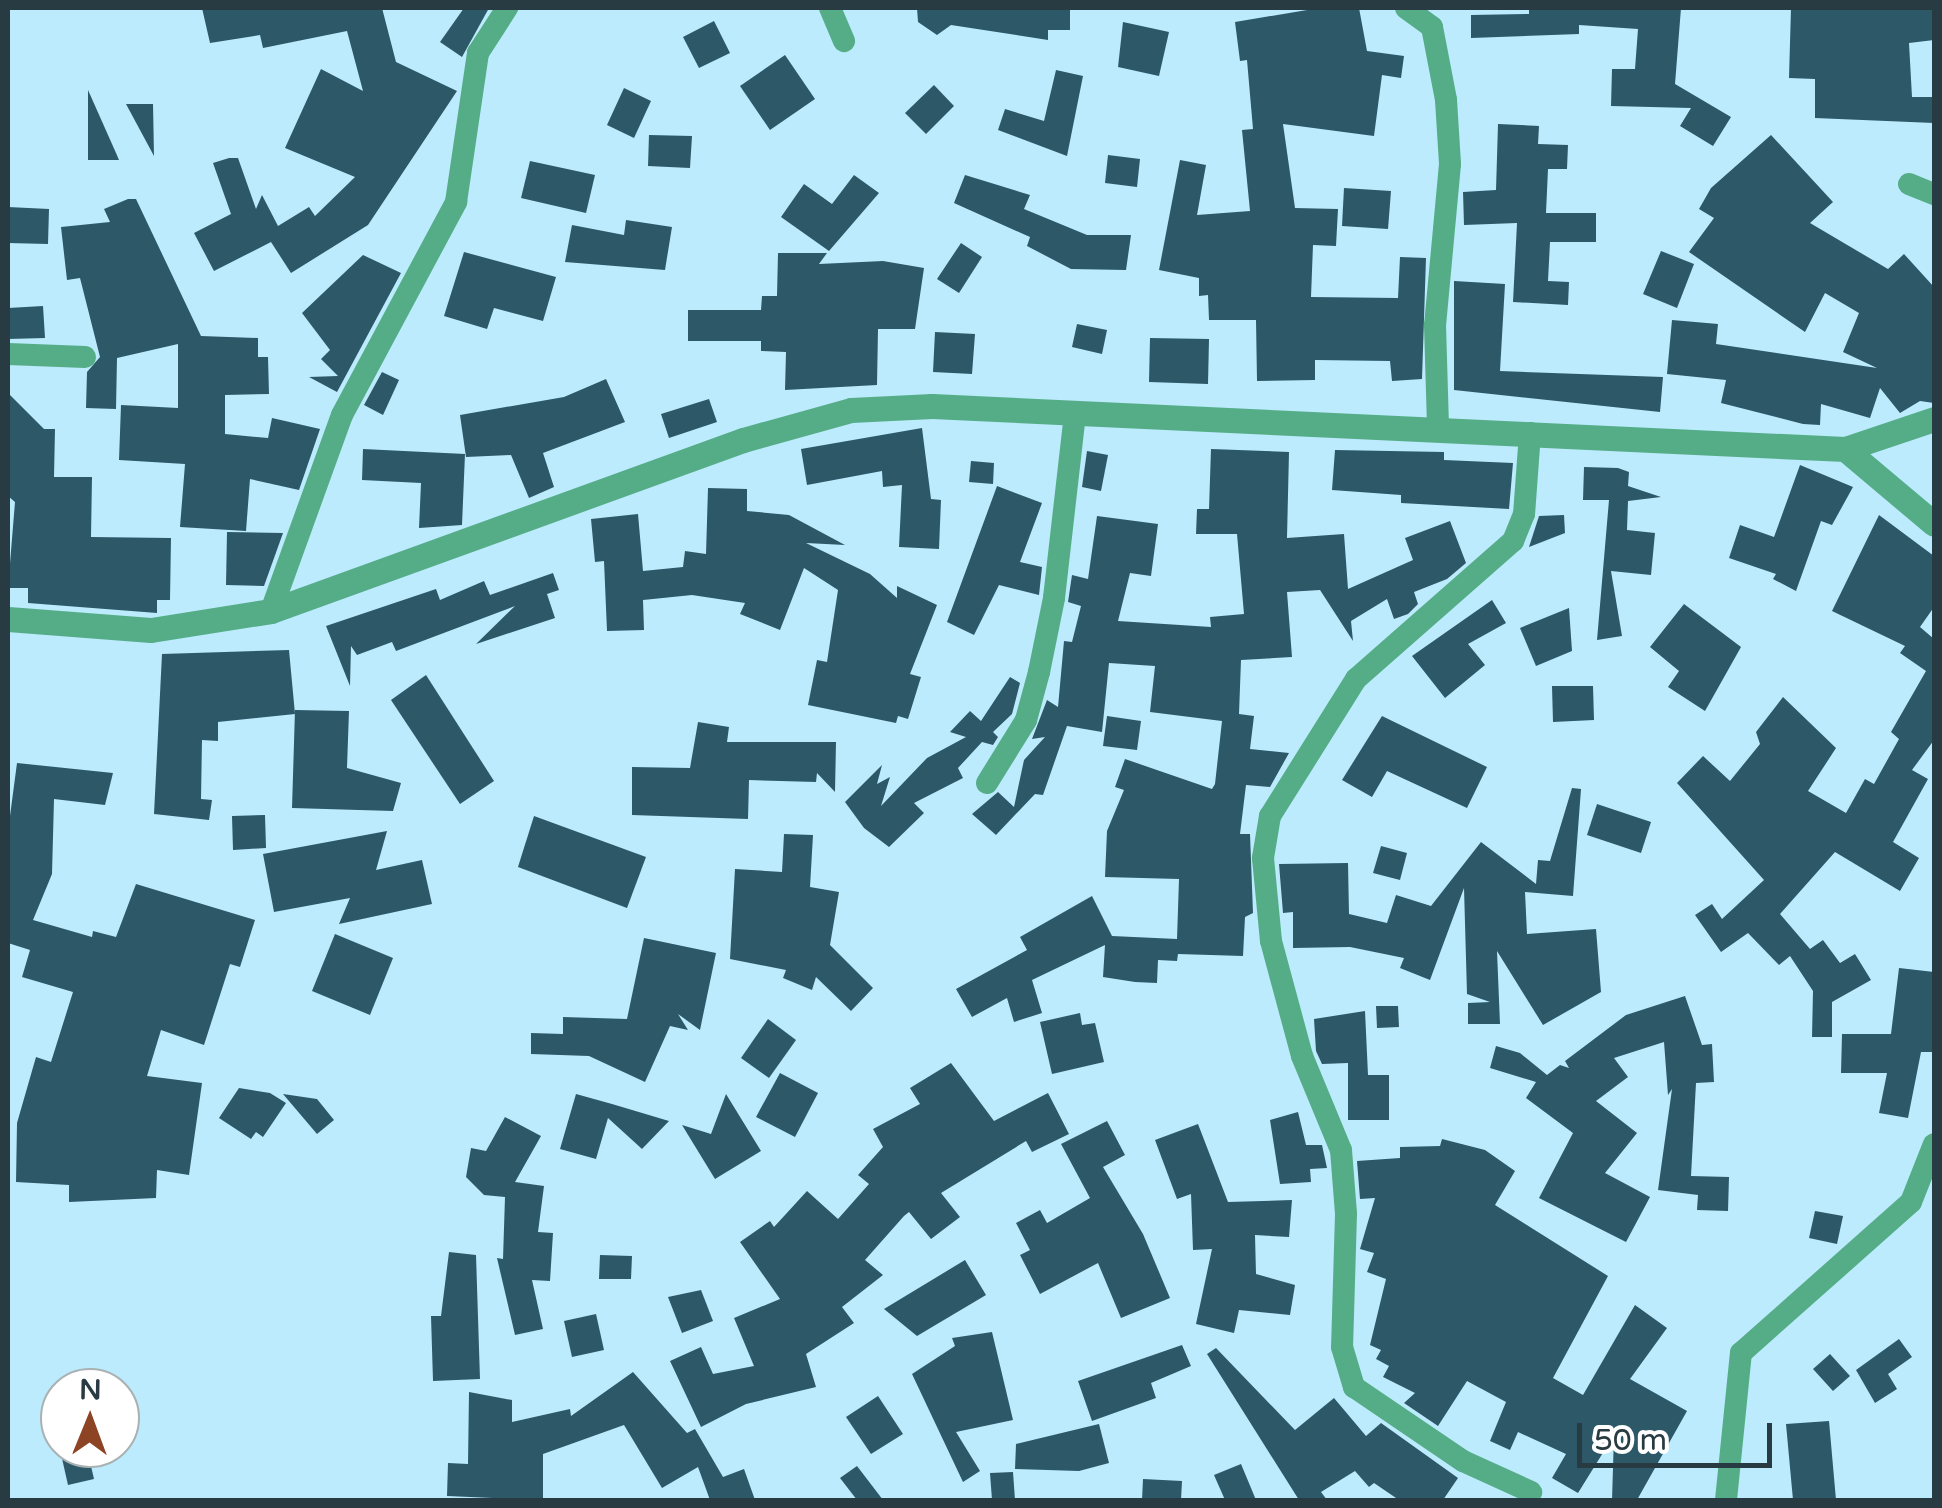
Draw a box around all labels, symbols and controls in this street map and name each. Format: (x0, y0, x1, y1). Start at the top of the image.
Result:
north arrow (40, 1368, 140, 1468)
text: N (79, 1373, 102, 1407)
scale bar (1582, 1403, 1777, 1465)
text: 50 m (1594, 1422, 1667, 1459)

